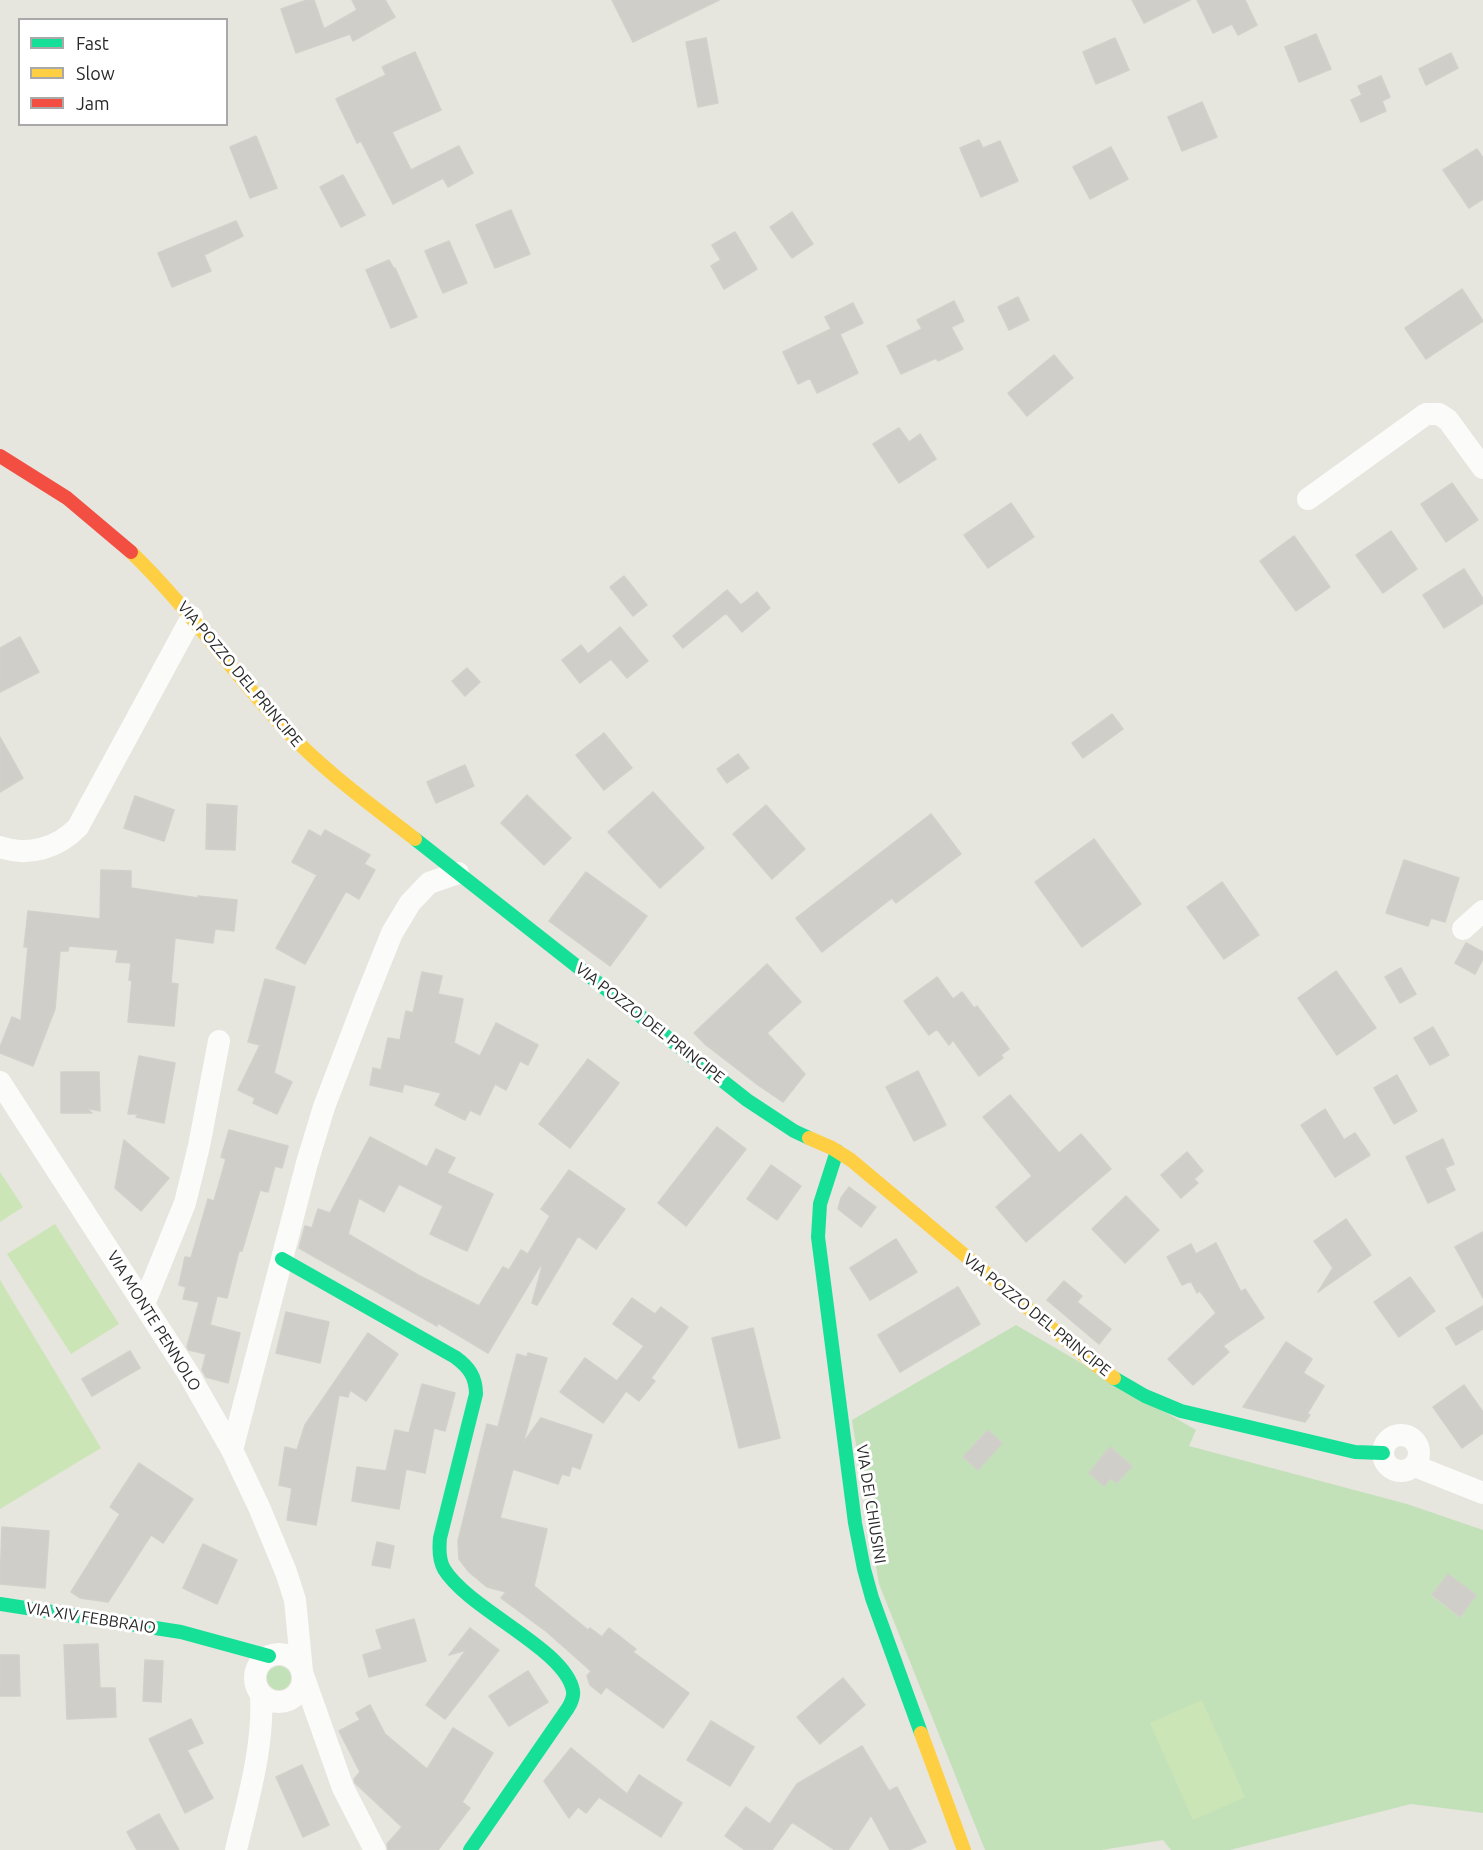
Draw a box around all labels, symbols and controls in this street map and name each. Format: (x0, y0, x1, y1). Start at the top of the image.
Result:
legend (18, 18, 228, 126)
text: Fast (76, 33, 109, 53)
text: Slow (76, 63, 115, 83)
text: Jam (76, 93, 110, 113)
street label: VIA POZZO DEL PRINCIPE (174, 597, 306, 751)
street label: VIA POZZO DEL PRINCIPE (572, 959, 728, 1087)
street label: VIA MONTE PENNOLO (103, 1247, 205, 1395)
street label: VIA POZZO DEL PRINCIPE (960, 1250, 1114, 1380)
street label: VIA DEI CHIUSINI (852, 1443, 890, 1565)
street label: VIA XIV FEBBRAIO (25, 1598, 157, 1638)

